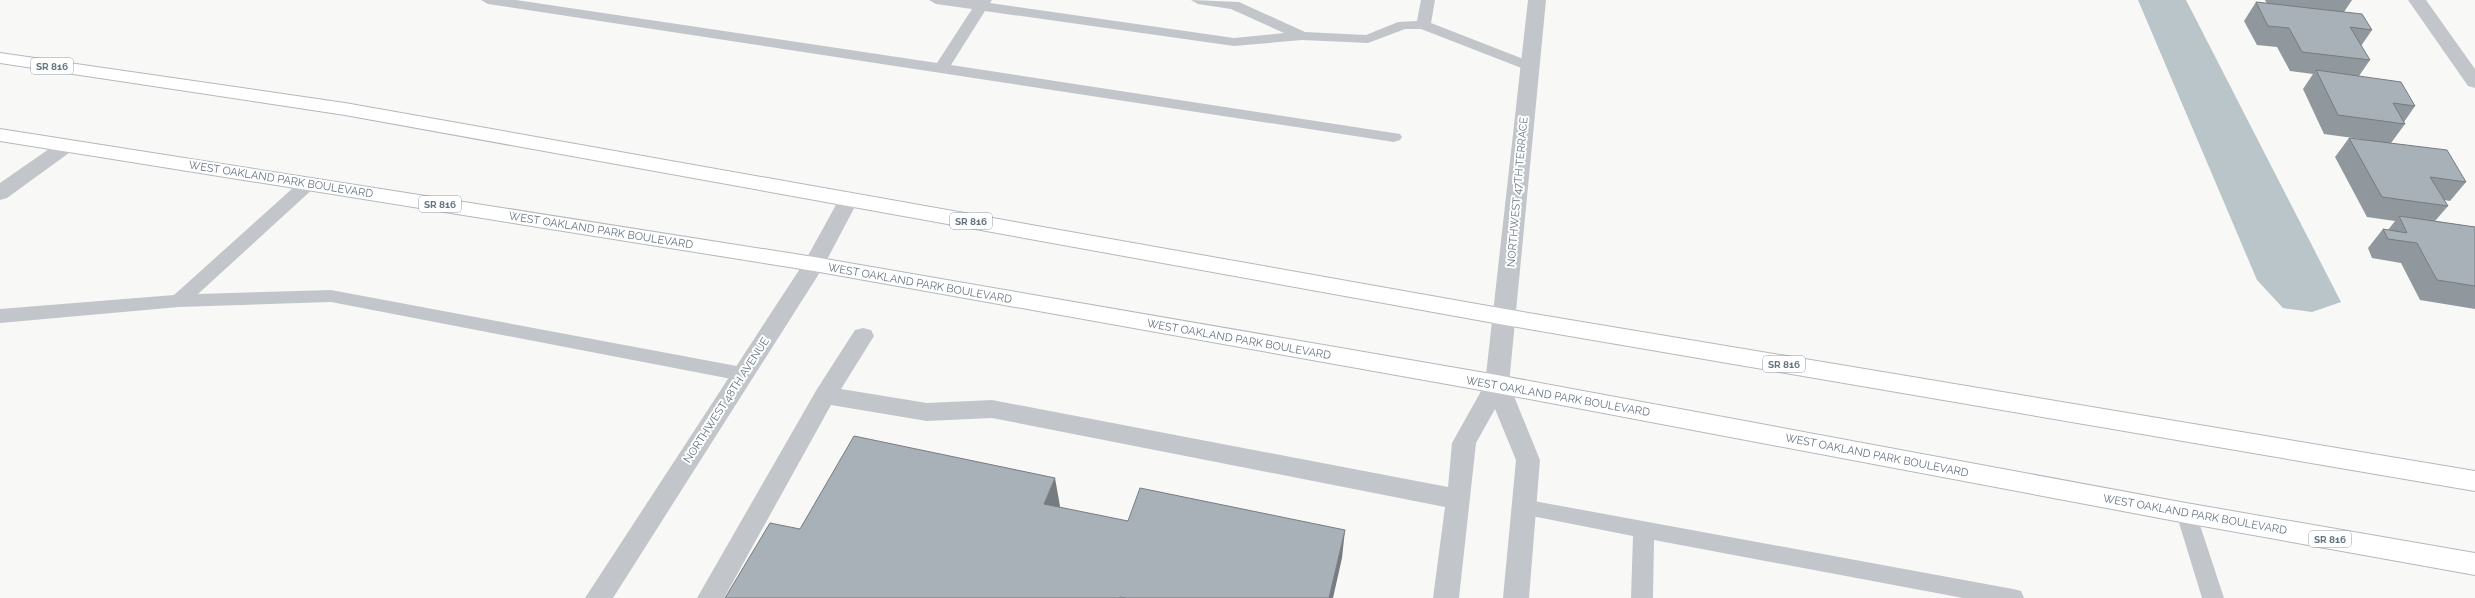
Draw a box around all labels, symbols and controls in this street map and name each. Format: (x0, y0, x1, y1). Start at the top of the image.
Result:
road number: SR 816 (31, 58, 73, 74)
street label: NORTHWEST 47TH TERRACE (1504, 116, 1531, 268)
street label: WEST OAKLAND PARK BOULEVARD (188, 158, 374, 201)
road number: SR 816 (419, 196, 461, 212)
street label: WEST OAKLAND PARK BOULEVARD (508, 209, 694, 252)
road number: SR 816 (950, 213, 992, 229)
street label: WEST OAKLAND PARK BOULEVARD (827, 261, 1013, 306)
street label: WEST OAKLAND PARK BOULEVARD (1146, 317, 1332, 362)
street label: NORTHWEST 48TH AVENUE (681, 335, 772, 465)
road number: SR 816 (1763, 356, 1805, 372)
street label: WEST OAKLAND PARK BOULEVARD (1465, 374, 1651, 419)
street label: WEST OAKLAND PARK BOULEVARD (1784, 431, 1970, 480)
street label: WEST OAKLAND PARK BOULEVARD (2102, 492, 2288, 537)
road number: SR 816 (2309, 531, 2351, 547)

